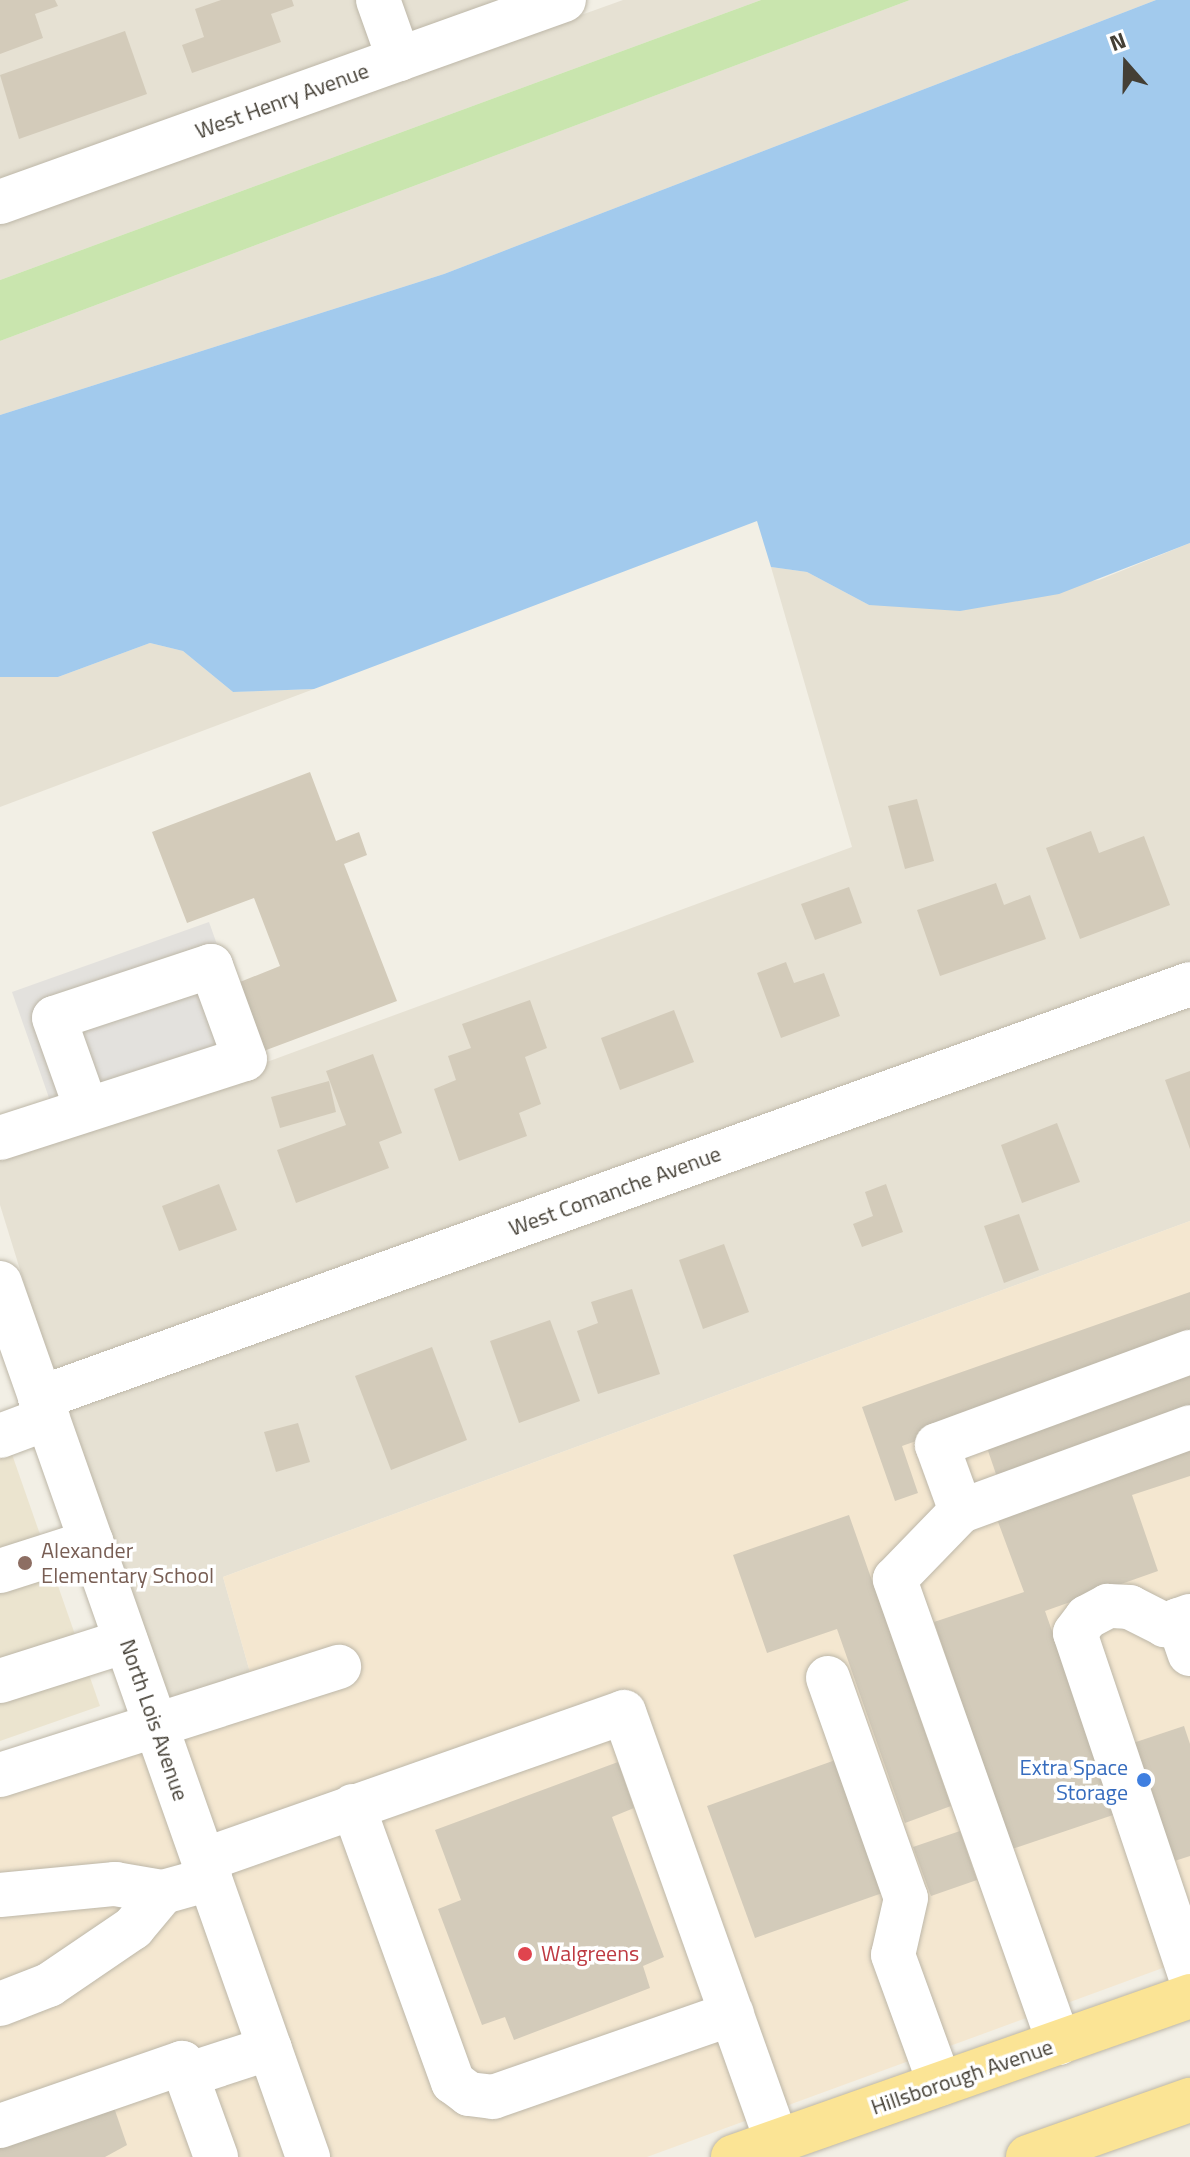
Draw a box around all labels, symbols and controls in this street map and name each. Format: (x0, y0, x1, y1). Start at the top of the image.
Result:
text: N (1105, 23, 1131, 60)
north arrow (1086, 24, 1166, 104)
street label: West Henry Avenue (192, 57, 372, 145)
street label: West Comanche Avenue (505, 1140, 725, 1242)
place label: Alexander Elementary School (41, 1537, 214, 1588)
marker: Alexander Elementary School (16, 1554, 34, 1572)
street label: North Lois Avenue (114, 1636, 194, 1804)
place label: Extra Space Storage (1020, 1754, 1128, 1806)
marker: Extra Space Storage (1135, 1771, 1153, 1789)
place label: Walgreens (541, 1941, 639, 1967)
marker: Walgreens (516, 1945, 534, 1963)
street label: Hillsborough Avenue (868, 2033, 1056, 2121)

